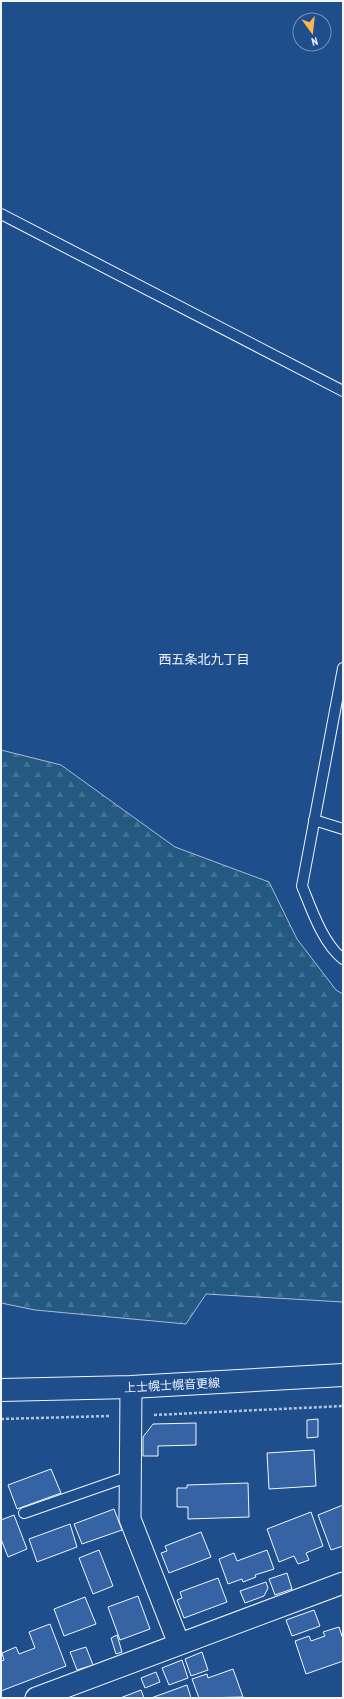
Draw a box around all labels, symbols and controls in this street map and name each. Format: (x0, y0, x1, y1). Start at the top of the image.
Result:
north arrow (292, 12, 332, 52)
text: N (310, 34, 319, 49)
district label: 西五条北九丁目 (158, 651, 250, 668)
street label: 上士幌士幌音更線 (124, 1375, 220, 1395)

